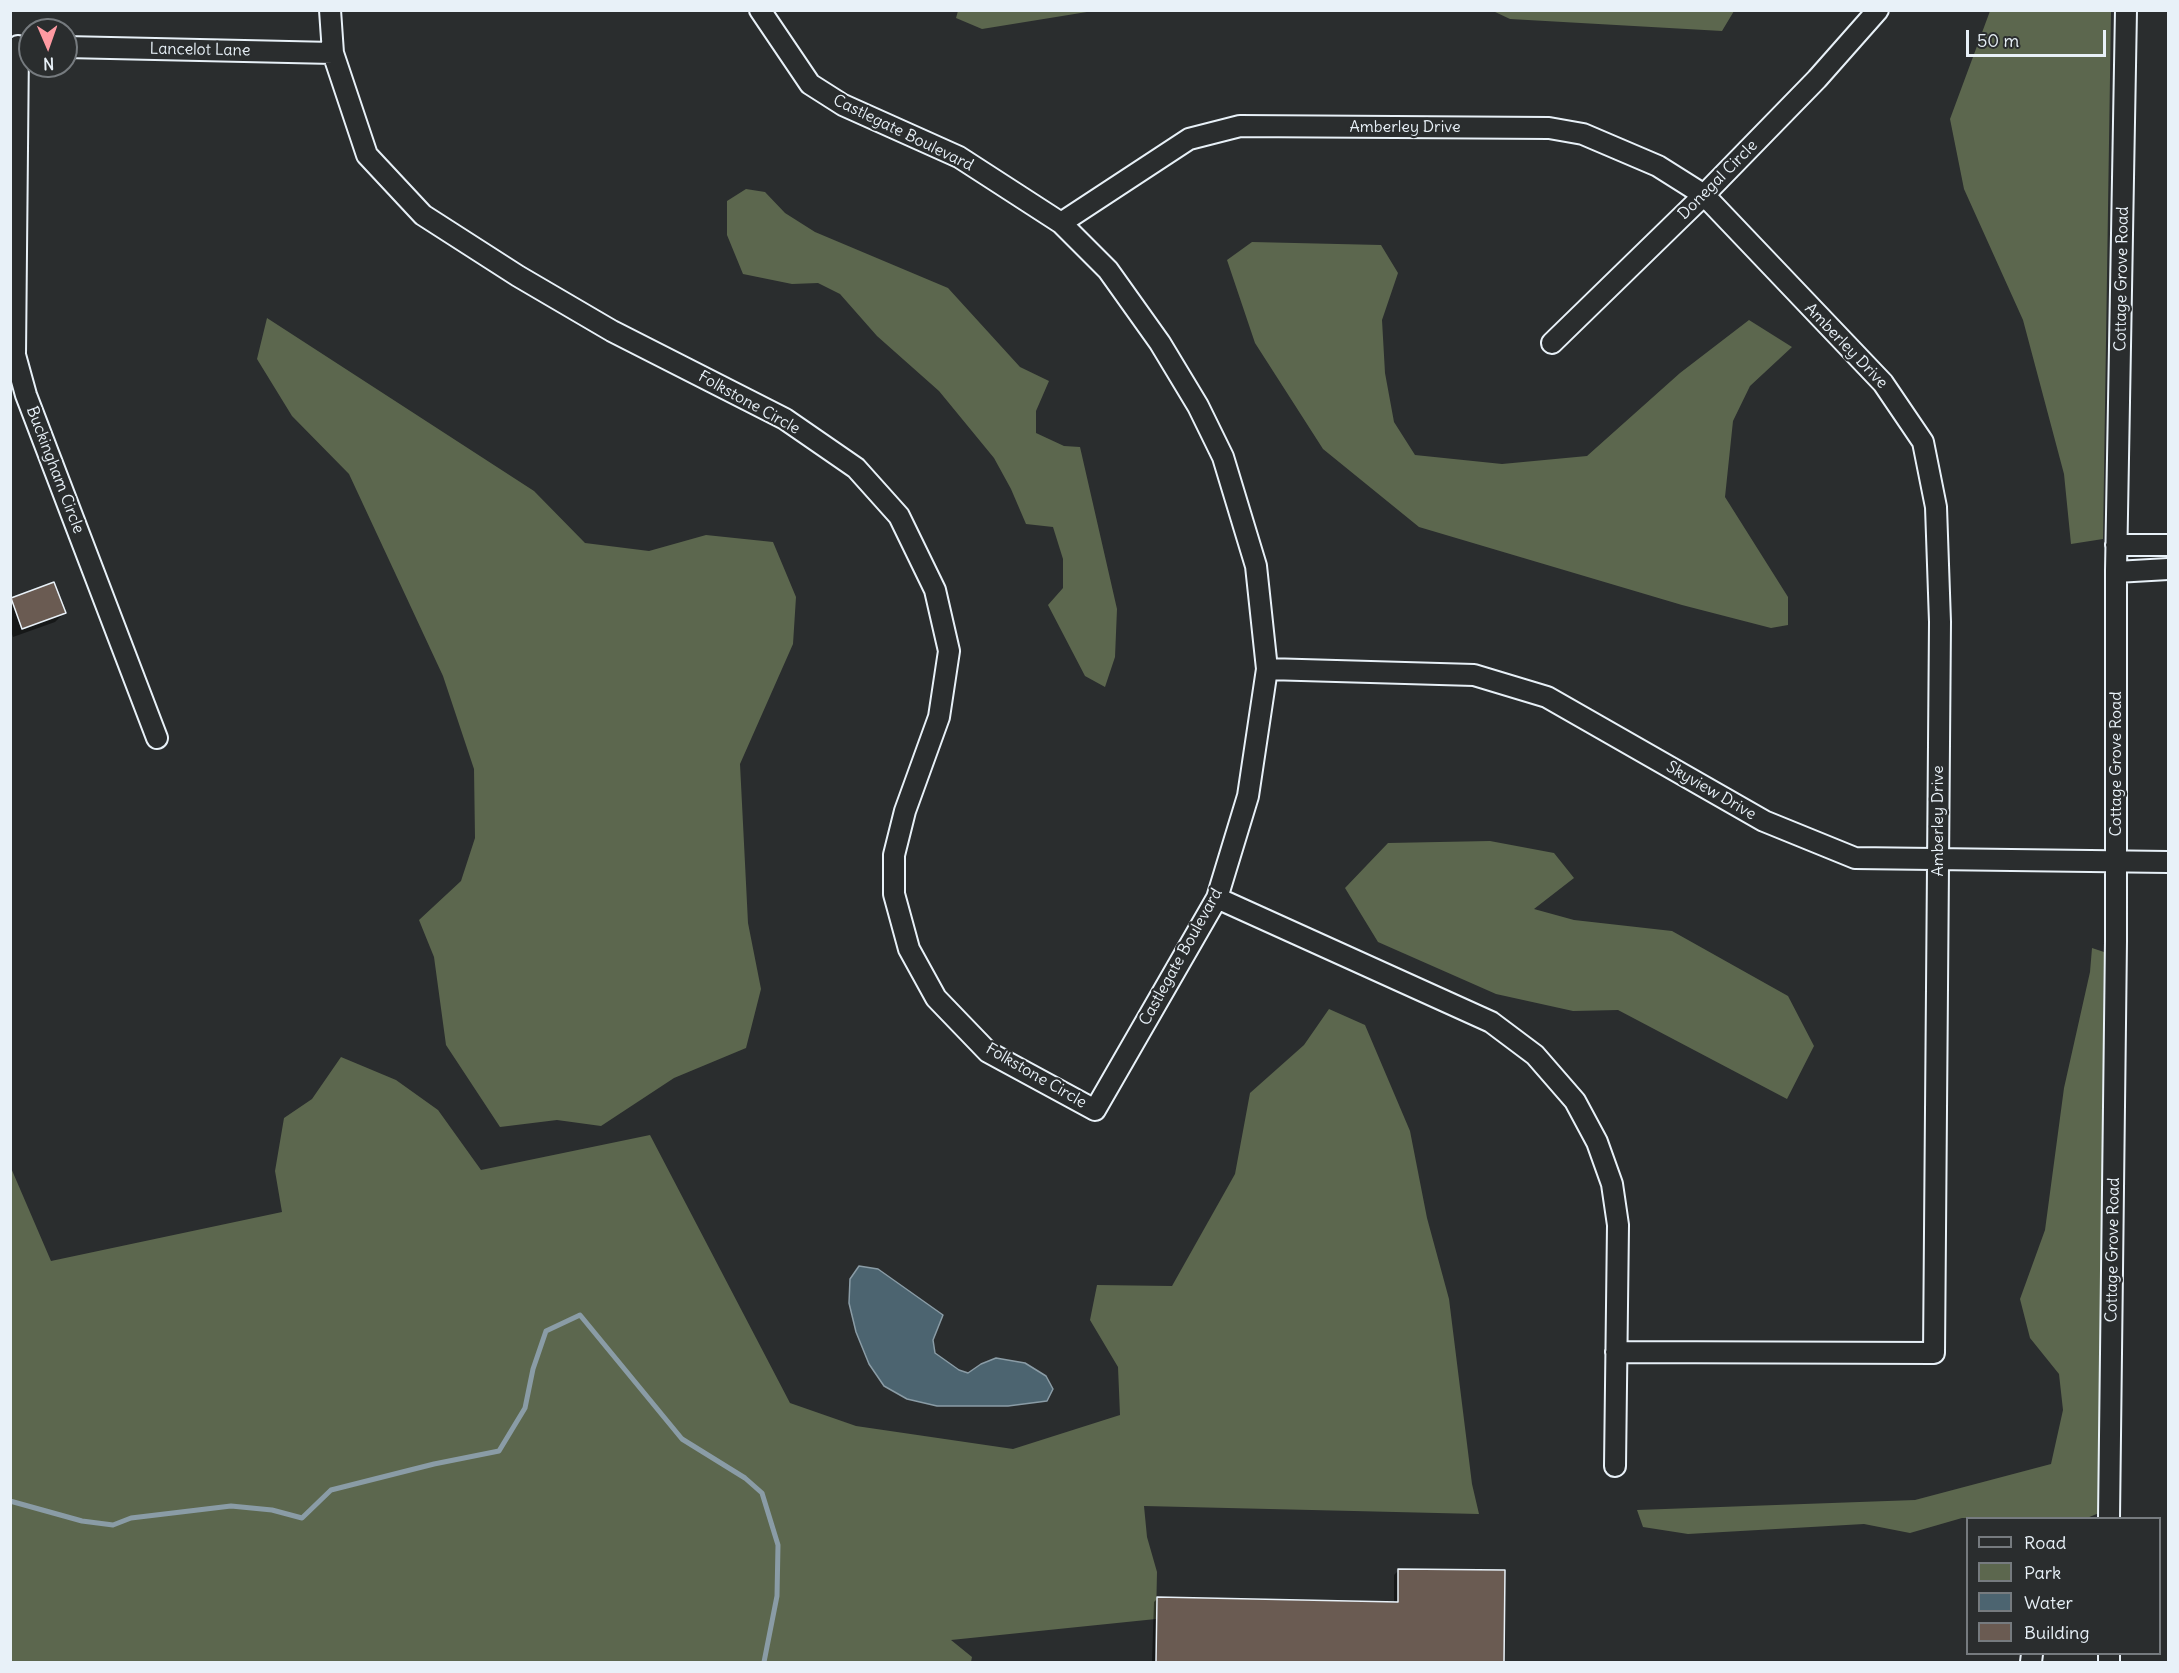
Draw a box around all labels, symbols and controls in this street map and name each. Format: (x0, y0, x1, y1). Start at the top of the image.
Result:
north arrow (18, 18, 78, 78)
scale bar (1969, 18, 2108, 56)
text: 50 m (1977, 29, 2019, 52)
street label: Lancelot Lane (149, 40, 251, 60)
text: N (43, 54, 54, 74)
street label: Castlegate Boulevard (830, 91, 976, 175)
street label: Amberley Drive (1349, 117, 1461, 137)
street label: Donegal Circle (1674, 136, 1762, 224)
street label: Cottage Grove Road (2111, 206, 2133, 352)
street label: Amberley Drive (1800, 299, 1892, 393)
street label: Folkstone Circle (695, 367, 803, 439)
street label: Buckingham Circle (22, 404, 88, 536)
street label: Cottage Grove Road (2106, 691, 2126, 837)
street label: Skyview Drive (1663, 758, 1759, 824)
street label: Amberley Drive (1928, 765, 1948, 877)
street label: Castlegate Boulevard (1135, 885, 1227, 1029)
street label: Folkstone Circle (982, 1039, 1090, 1113)
street label: Cottage Grove Road (2102, 1177, 2124, 1323)
legend (1966, 1517, 2161, 1655)
text: Road (2024, 1531, 2066, 1554)
text: Park (2024, 1561, 2061, 1584)
text: Water (2024, 1591, 2073, 1614)
text: Building (2024, 1621, 2089, 1644)

